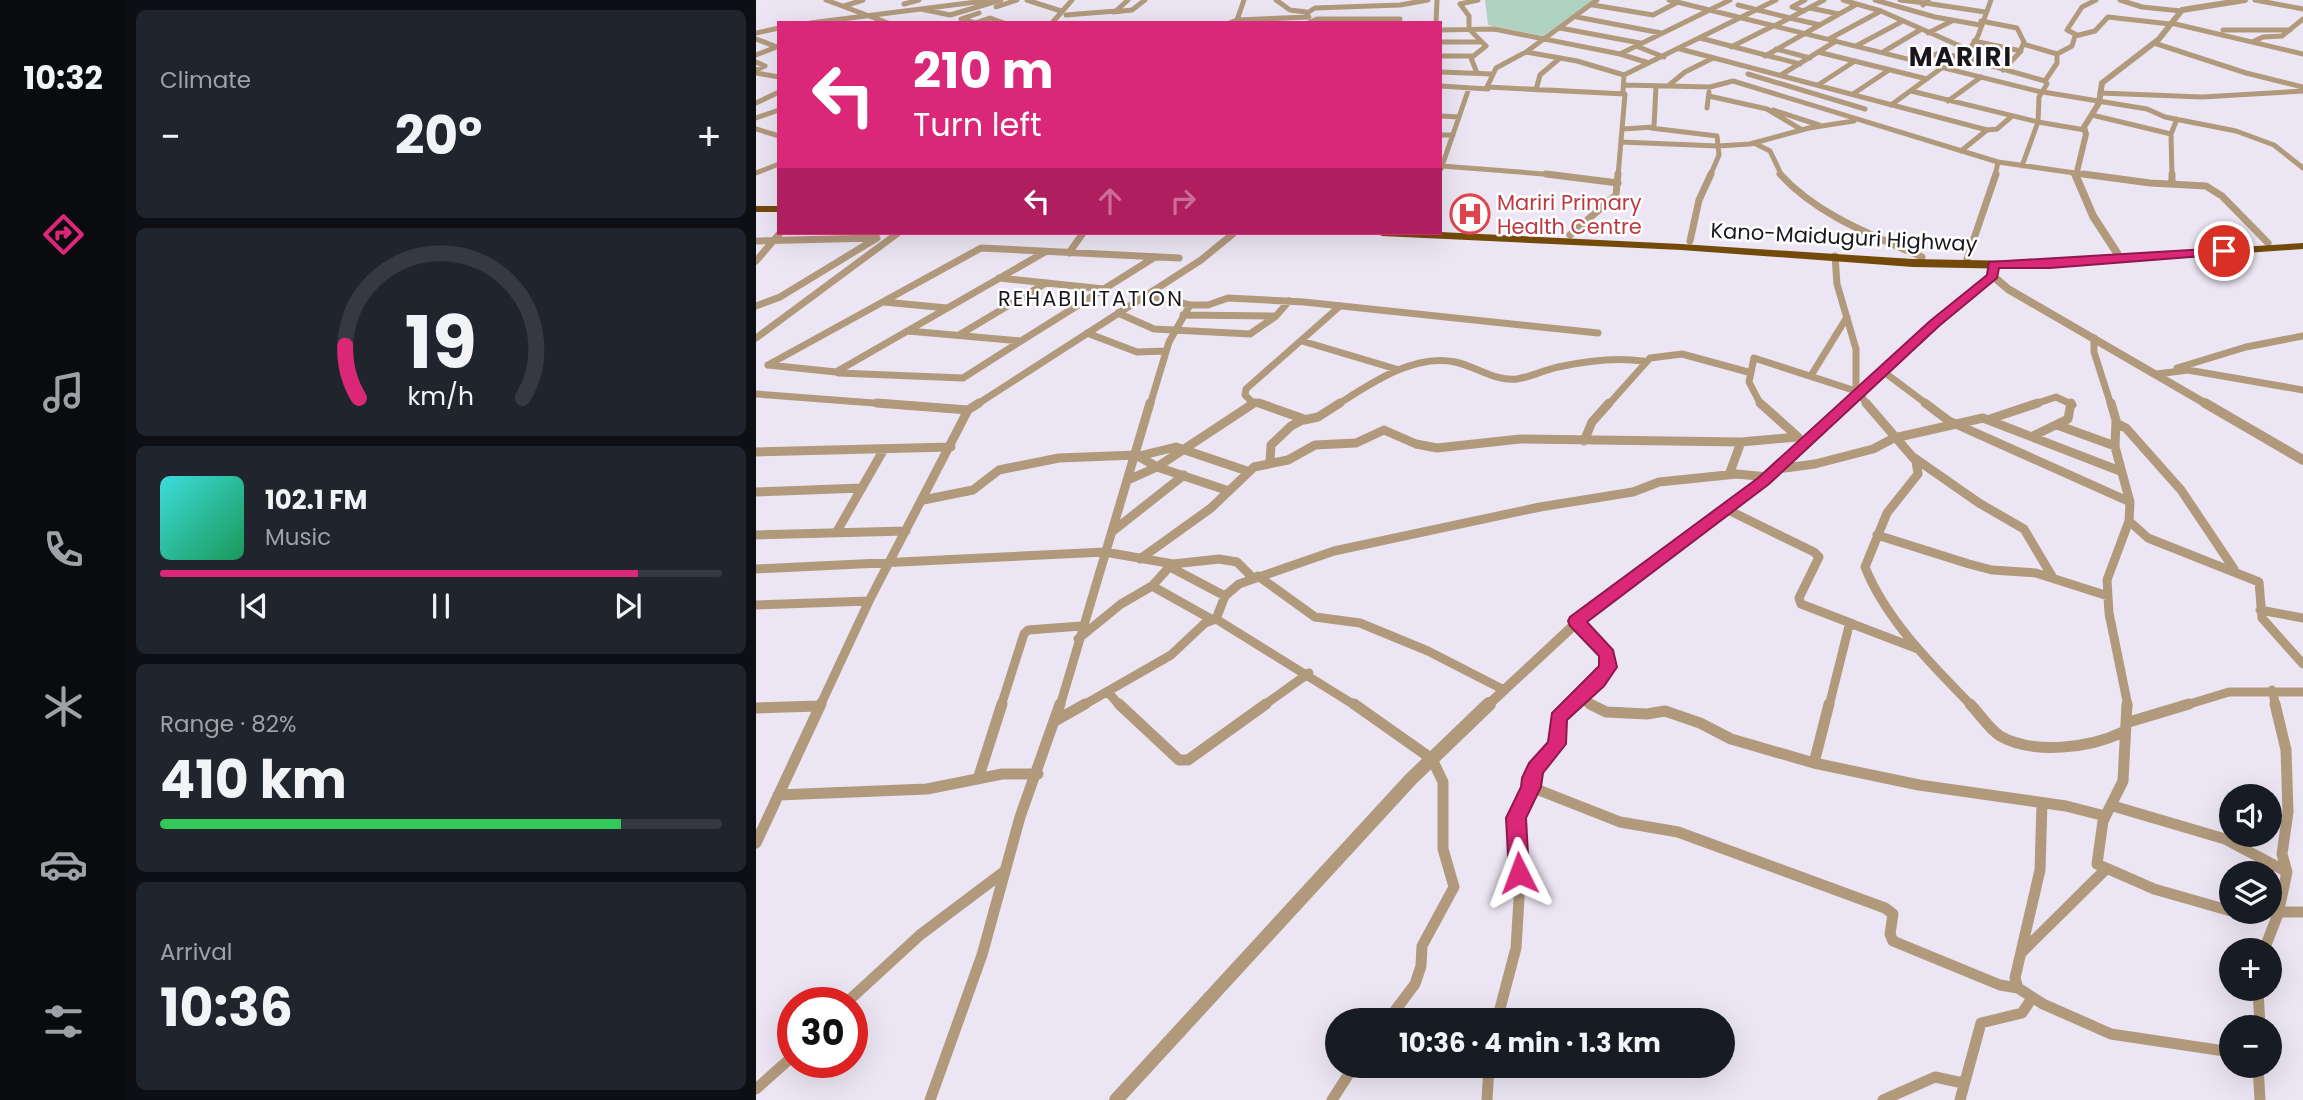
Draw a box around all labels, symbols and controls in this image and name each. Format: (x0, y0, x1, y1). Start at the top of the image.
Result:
text: 210 m (913, 37, 1054, 105)
district label: MARIRI (1909, 39, 2013, 75)
icon: left (798, 49, 889, 140)
text: 10:32 (23, 55, 103, 100)
text: Climate (160, 64, 251, 96)
text: 20° (395, 99, 482, 172)
text: Turn left (913, 102, 1042, 147)
text: − (160, 110, 181, 163)
text: + (696, 110, 722, 163)
icon: left (1018, 182, 1056, 220)
icon: ahead (1091, 182, 1129, 220)
icon: right (1164, 182, 1202, 220)
place label: Mariri Primary Health Centre (1497, 188, 1642, 241)
hospital icon: Mariri Primary Health Centre (1449, 193, 1491, 235)
icon: directions (39, 210, 88, 259)
street label: Kano-Maiduguri Highway (1710, 216, 1978, 258)
pin (2194, 221, 2254, 281)
icon: arrive (2205, 232, 2243, 270)
district label: REHABILITATION (998, 284, 1184, 313)
text: 19 (405, 292, 477, 393)
icon: music (39, 368, 88, 417)
text: km/h (408, 379, 474, 414)
text: 102.1 FM (265, 482, 367, 518)
text: Music (265, 521, 331, 553)
icon: phone (39, 525, 88, 574)
icon: previous (235, 587, 273, 625)
icon: pause (422, 587, 460, 625)
icon: next (609, 587, 647, 625)
icon: climate (39, 682, 88, 731)
text: Range · 82% (160, 708, 296, 740)
text: 410 km (160, 743, 347, 816)
map controls (2219, 784, 2282, 1078)
button: sound (2219, 784, 2282, 847)
position arrow (1482, 836, 1556, 910)
icon: car (39, 840, 88, 889)
button: layers (2219, 861, 2282, 924)
text: Arrival (160, 936, 232, 968)
button: + (2219, 938, 2282, 1001)
text: 10:36 (160, 971, 293, 1044)
speed limit sign: 30 (777, 987, 868, 1078)
icon: filters (39, 997, 88, 1046)
button: − (2219, 1015, 2282, 1078)
text: 10:36 · 4 min · 1.3 km (1399, 1025, 1661, 1061)

